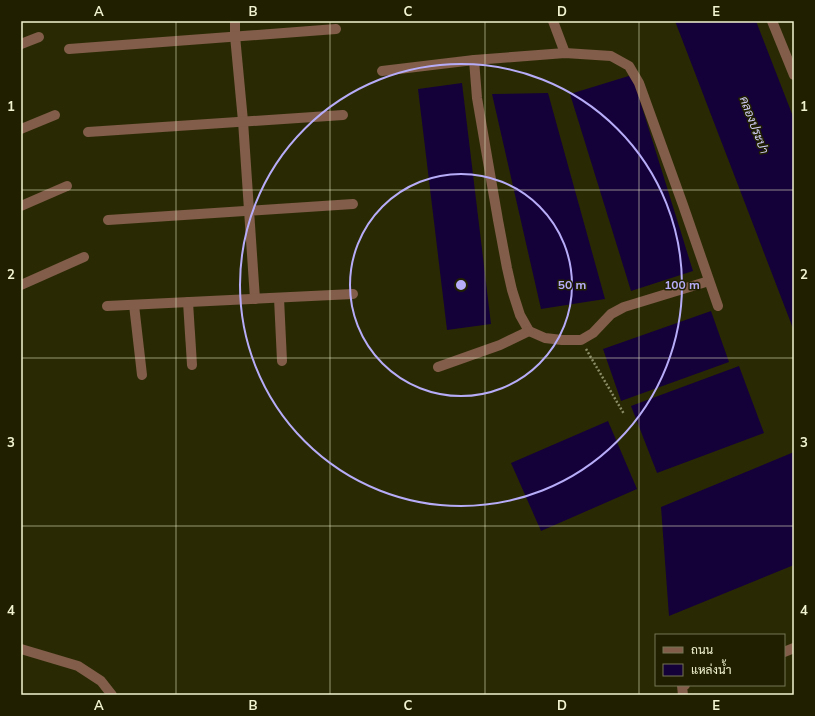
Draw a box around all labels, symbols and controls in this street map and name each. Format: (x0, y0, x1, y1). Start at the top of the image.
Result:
text: A (94, 3, 104, 19)
text: B (249, 3, 258, 19)
text: C (404, 3, 413, 19)
text: D (557, 3, 567, 19)
text: E (712, 3, 720, 19)
water label: คลองประปา (737, 94, 772, 156)
text: 1 (7, 98, 15, 114)
text: 1 (800, 98, 808, 114)
text: 2 (7, 266, 15, 282)
text: 2 (800, 266, 808, 282)
text: 50 m (558, 277, 586, 292)
text: 100 m (664, 277, 700, 292)
centre of rings (454, 278, 468, 292)
text: 3 (7, 434, 15, 450)
text: 3 (800, 434, 808, 450)
text: 4 (7, 602, 15, 618)
text: 4 (800, 602, 808, 618)
legend (655, 634, 785, 686)
text: ถนน (691, 642, 714, 657)
text: แหล่งน้ำ (691, 659, 731, 677)
text: A (94, 697, 104, 713)
text: B (249, 697, 258, 713)
text: C (404, 697, 413, 713)
text: D (557, 697, 567, 713)
text: E (712, 697, 720, 713)

